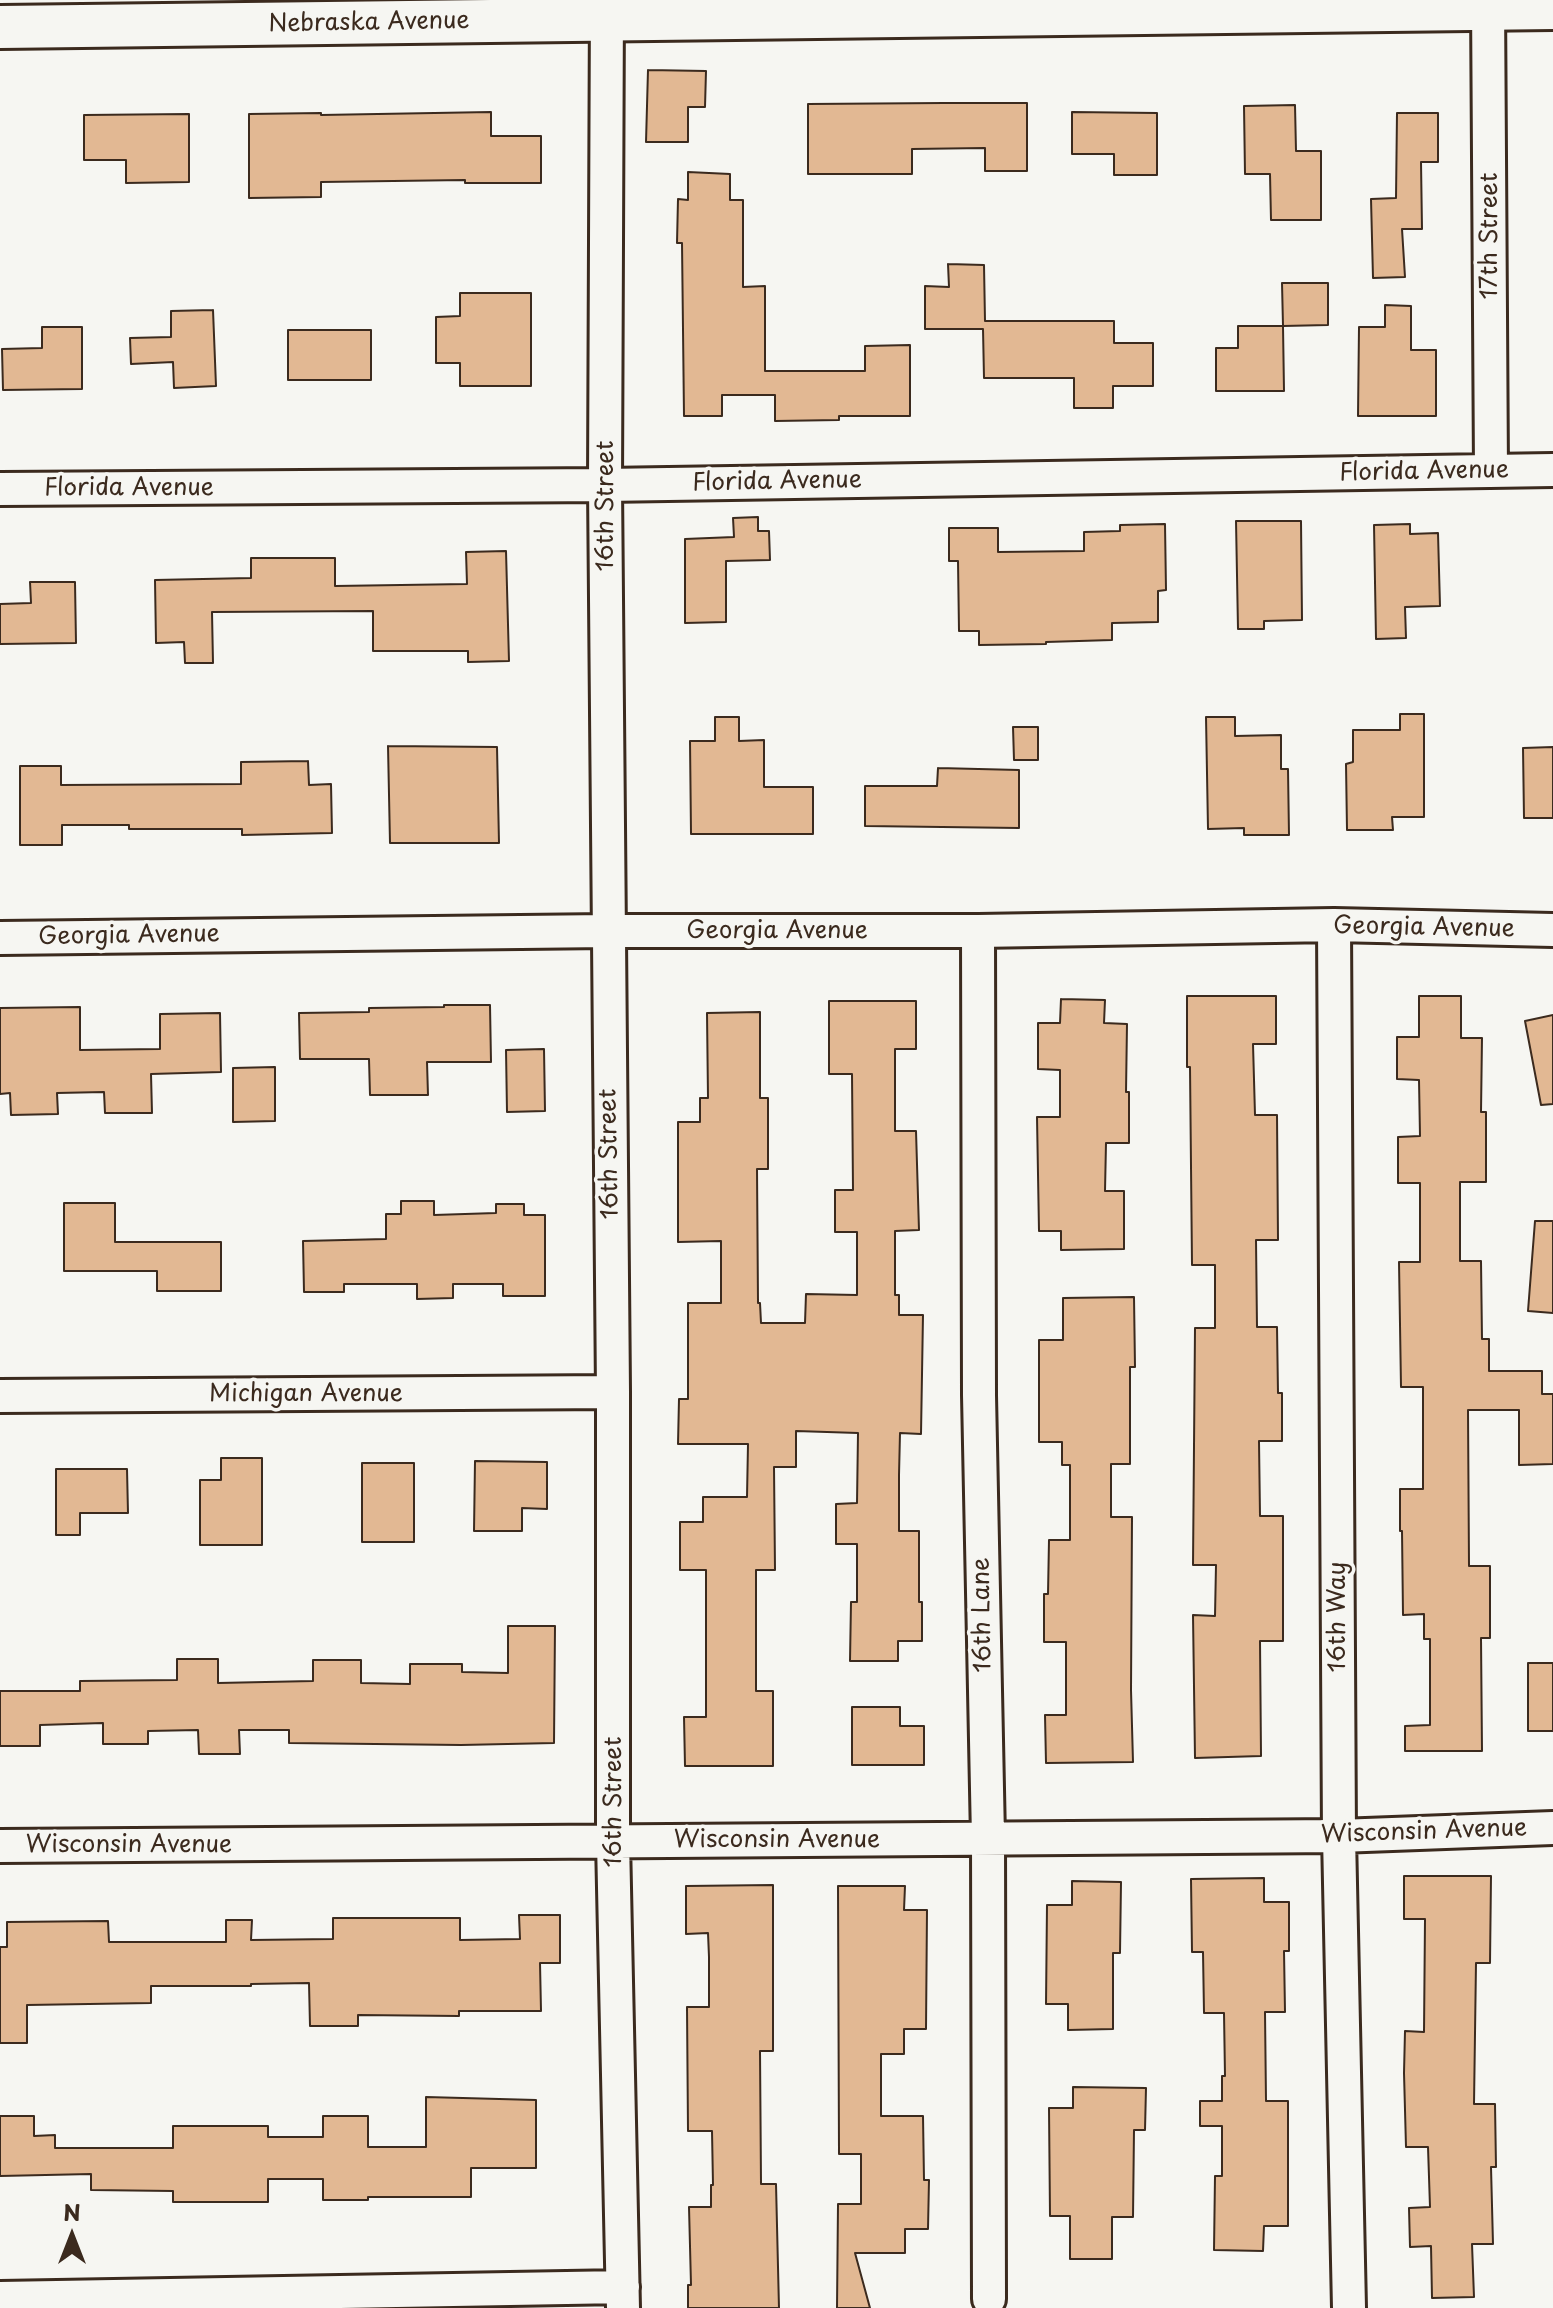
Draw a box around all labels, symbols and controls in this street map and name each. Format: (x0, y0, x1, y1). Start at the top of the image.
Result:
street label: Nebraska Avenue (268, 7, 470, 39)
street label: 17th Street (1476, 173, 1504, 299)
street label: 16th Street (592, 441, 620, 571)
street label: Florida Avenue (1339, 456, 1509, 488)
street label: Florida Avenue (692, 466, 862, 498)
street label: Florida Avenue (44, 474, 214, 502)
street label: Georgia Avenue (1333, 912, 1515, 944)
street label: Georgia Avenue (686, 917, 868, 945)
street label: Georgia Avenue (38, 920, 220, 952)
street label: 16th Street (594, 1088, 626, 1220)
street label: Michigan Avenue (209, 1380, 403, 1408)
street label: 16th Lane (968, 1557, 998, 1673)
street label: 16th Way (1324, 1562, 1352, 1672)
street label: 16th Street (600, 1737, 628, 1867)
street label: Wisconsin Avenue (1320, 1814, 1528, 1850)
street label: Wisconsin Avenue (674, 1826, 880, 1854)
street label: Wisconsin Avenue (26, 1831, 232, 1859)
text: N (63, 2195, 81, 2228)
north arrow (32, 2196, 112, 2276)

